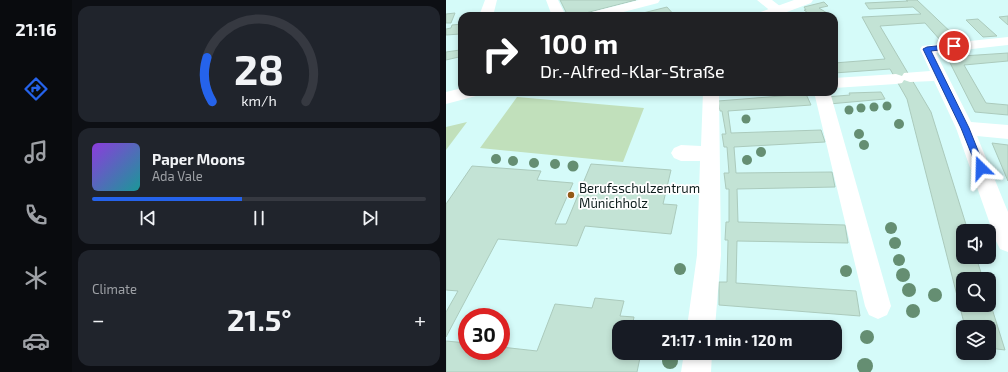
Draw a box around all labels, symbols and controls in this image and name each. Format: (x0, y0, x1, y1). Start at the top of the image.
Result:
text: 21:16 (15, 18, 57, 40)
text: 100 m (540, 26, 618, 60)
icon: right (474, 28, 526, 80)
pin (937, 29, 971, 63)
icon: arrive (943, 35, 965, 57)
text: 28 (234, 43, 284, 93)
text: Dr.-Alfred-Klar-Straße (540, 60, 725, 82)
icon: directions (22, 75, 50, 103)
text: km/h (241, 92, 277, 109)
icon: music (22, 138, 50, 166)
position arrow (960, 147, 1002, 189)
text: Paper Moons (152, 150, 245, 168)
text: Ada Vale (152, 168, 203, 184)
place label: Berufsschulzentrum Münichholz (579, 180, 700, 211)
marker: Berufsschulzentrum Münichholz (566, 190, 576, 200)
icon: phone (22, 201, 50, 229)
icon: previous (137, 207, 159, 229)
icon: pause (248, 207, 270, 229)
icon: next (359, 207, 381, 229)
map controls (956, 224, 996, 360)
button: sound (956, 224, 996, 264)
icon: climate (22, 264, 50, 292)
button: search (956, 272, 996, 312)
text: Climate (92, 281, 137, 297)
text: 21.5° (227, 301, 292, 337)
text: − (92, 306, 105, 332)
text: + (414, 306, 426, 332)
speed limit sign: 30 (458, 308, 510, 360)
button: layers (956, 320, 996, 360)
icon: car (22, 327, 50, 355)
text: 21:17 · 1 min · 120 m (661, 331, 793, 349)

